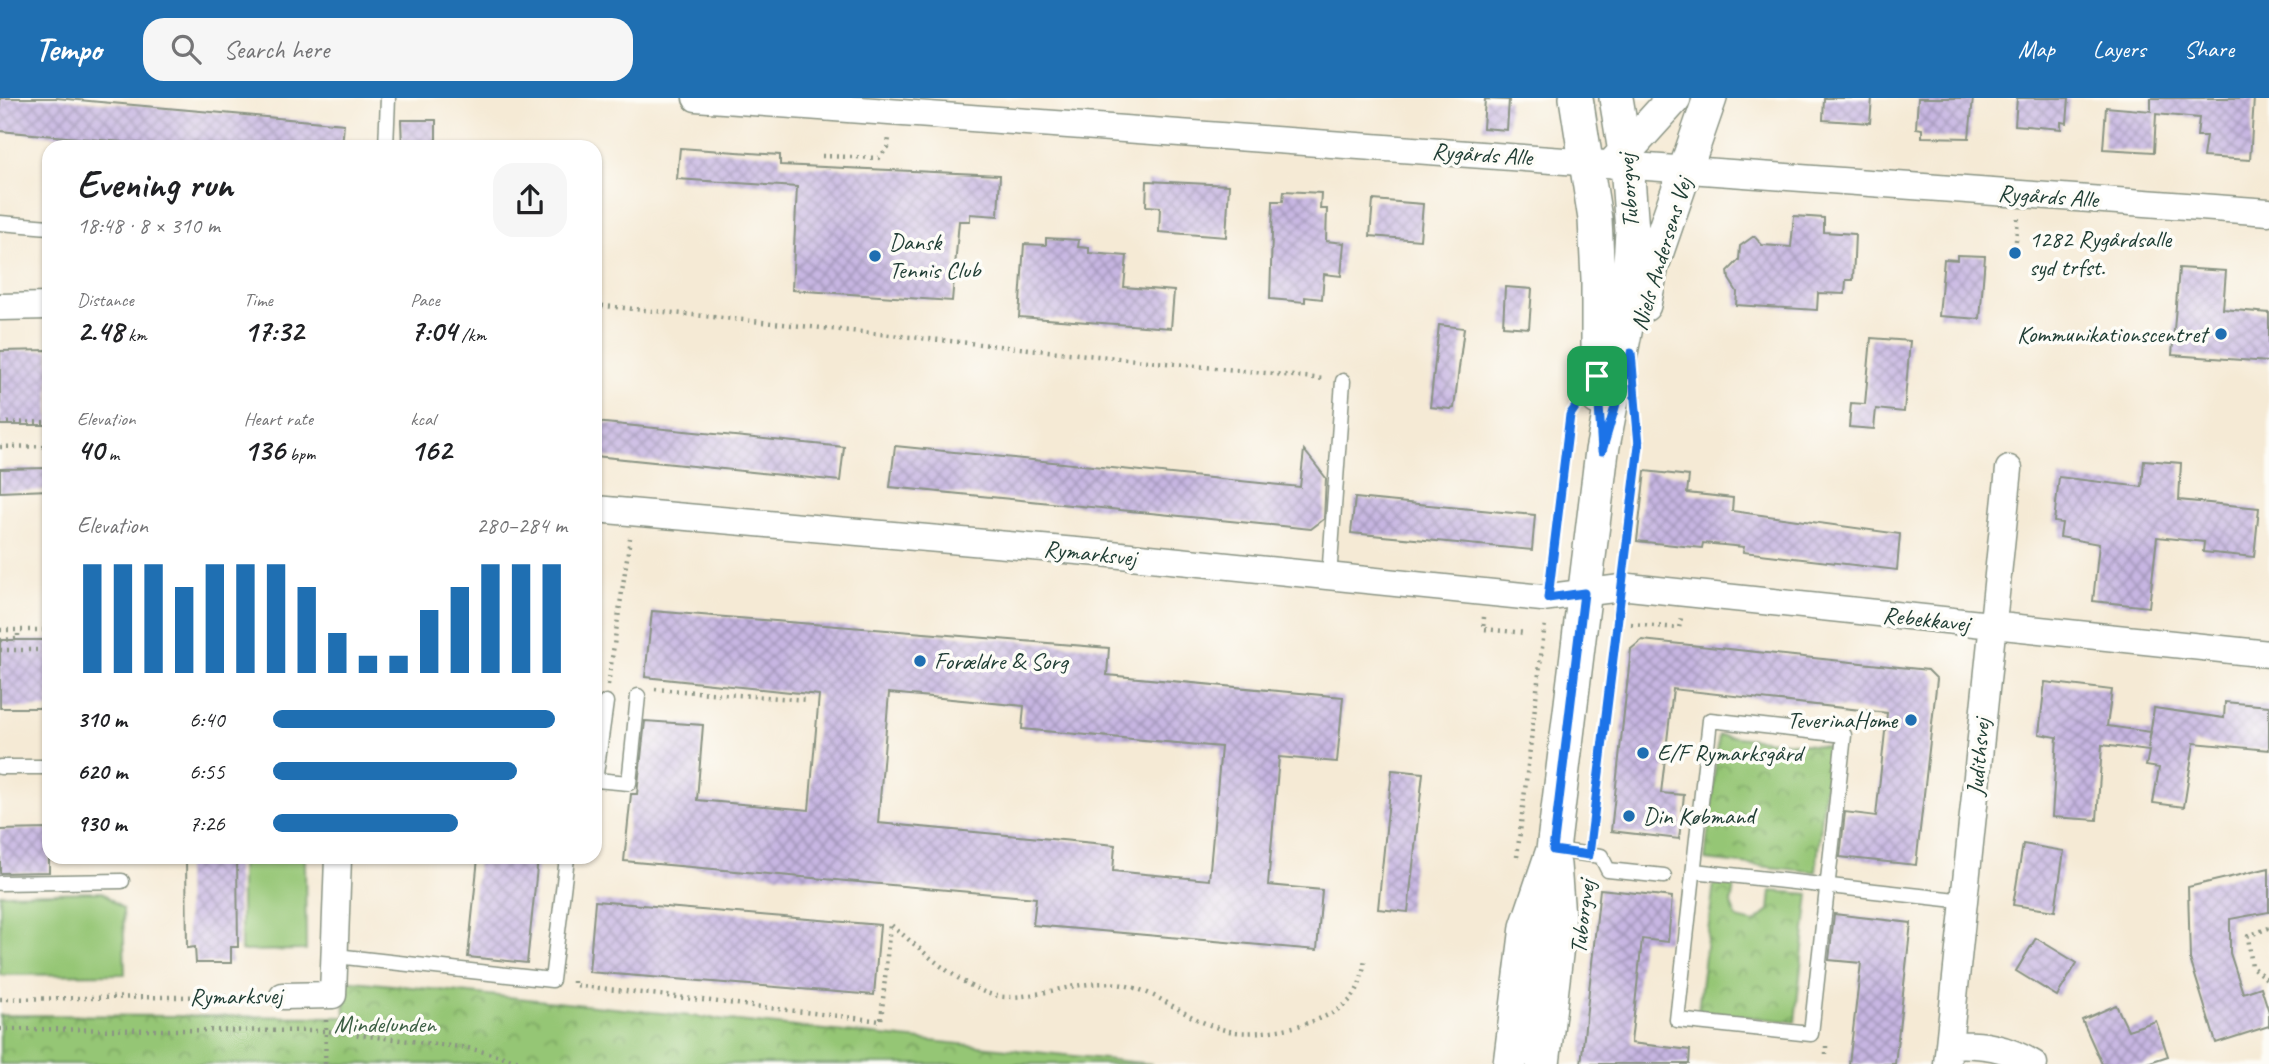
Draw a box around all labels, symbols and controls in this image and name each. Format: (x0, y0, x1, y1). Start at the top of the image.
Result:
search box (143, 18, 633, 81)
text: Tempo (35, 28, 101, 70)
icon: search (167, 30, 205, 68)
text: Search here (223, 33, 329, 66)
text: Map (2018, 34, 2055, 64)
text: Layers (2093, 34, 2146, 64)
text: Share (2184, 34, 2234, 64)
street label: Rygårds Alle (1431, 136, 1535, 173)
street label: Tuborgvej (1610, 150, 1646, 229)
text: Evening run (77, 161, 233, 208)
button: share (493, 163, 567, 237)
street label: Niels Andersens Vej (1623, 171, 1699, 334)
street label: Rygårds Alle (1997, 178, 2101, 215)
text: 18:48 · 8 × 310 m (77, 211, 220, 240)
place label: 1282 Rygårdsalle syd trfst. (2029, 224, 2173, 282)
place label: Dansk Tennis Club (889, 227, 982, 285)
marker: 1282 Rygårdsalle syd trfst. (2007, 245, 2023, 261)
marker: Dansk Tennis Club (867, 248, 883, 264)
text: Distance (77, 288, 134, 312)
text: Time (244, 288, 273, 312)
text: Pace (410, 288, 440, 312)
text: 2.48 (77, 312, 123, 350)
text: 17:32 (244, 312, 303, 350)
text: 7:04 (410, 312, 457, 350)
place label: Kommunikationscentret (2017, 319, 2210, 349)
text: km (123, 323, 147, 347)
text: /km (457, 323, 486, 347)
marker: Kommunikationscentret (2213, 326, 2229, 342)
pin (1567, 346, 1627, 406)
icon: arrive (1578, 357, 1616, 395)
text: Elevation (77, 407, 135, 431)
text: Heart rate (244, 407, 313, 431)
text: kcal (410, 407, 435, 431)
text: 40 (77, 431, 104, 469)
text: 136 (244, 431, 285, 469)
text: 162 (410, 431, 451, 469)
text: m (104, 442, 119, 466)
text: bpm (285, 442, 315, 466)
text: Elevation (77, 511, 148, 540)
text: 280–284 m (476, 511, 567, 540)
street label: Rymarksvej (1042, 533, 1141, 573)
street label: Rebekkavej (1881, 600, 1974, 639)
place label: Forældre & Sorg (934, 646, 1070, 676)
marker: Forældre & Sorg (912, 653, 928, 669)
text: 310 m (77, 705, 127, 734)
text: 6:40 (189, 705, 225, 734)
place label: TeverinaHome (1787, 705, 1899, 735)
marker: TeverinaHome (1903, 712, 1919, 728)
street label: Judithsvej (1960, 714, 1997, 798)
place label: E/F Rymarksgård (1657, 738, 1806, 768)
marker: E/F Rymarksgård (1635, 745, 1651, 761)
text: 620 m (77, 757, 127, 786)
text: 6:55 (189, 757, 225, 786)
place label: Din Købmand (1643, 801, 1758, 831)
marker: Din Købmand (1621, 808, 1637, 824)
text: 930 m (77, 809, 126, 838)
text: 7:26 (189, 809, 225, 838)
street label: Tuborgvej (1563, 875, 1602, 956)
street label: Rymarksvej (189, 980, 286, 1012)
park label: Mindelunden (334, 1009, 437, 1039)

